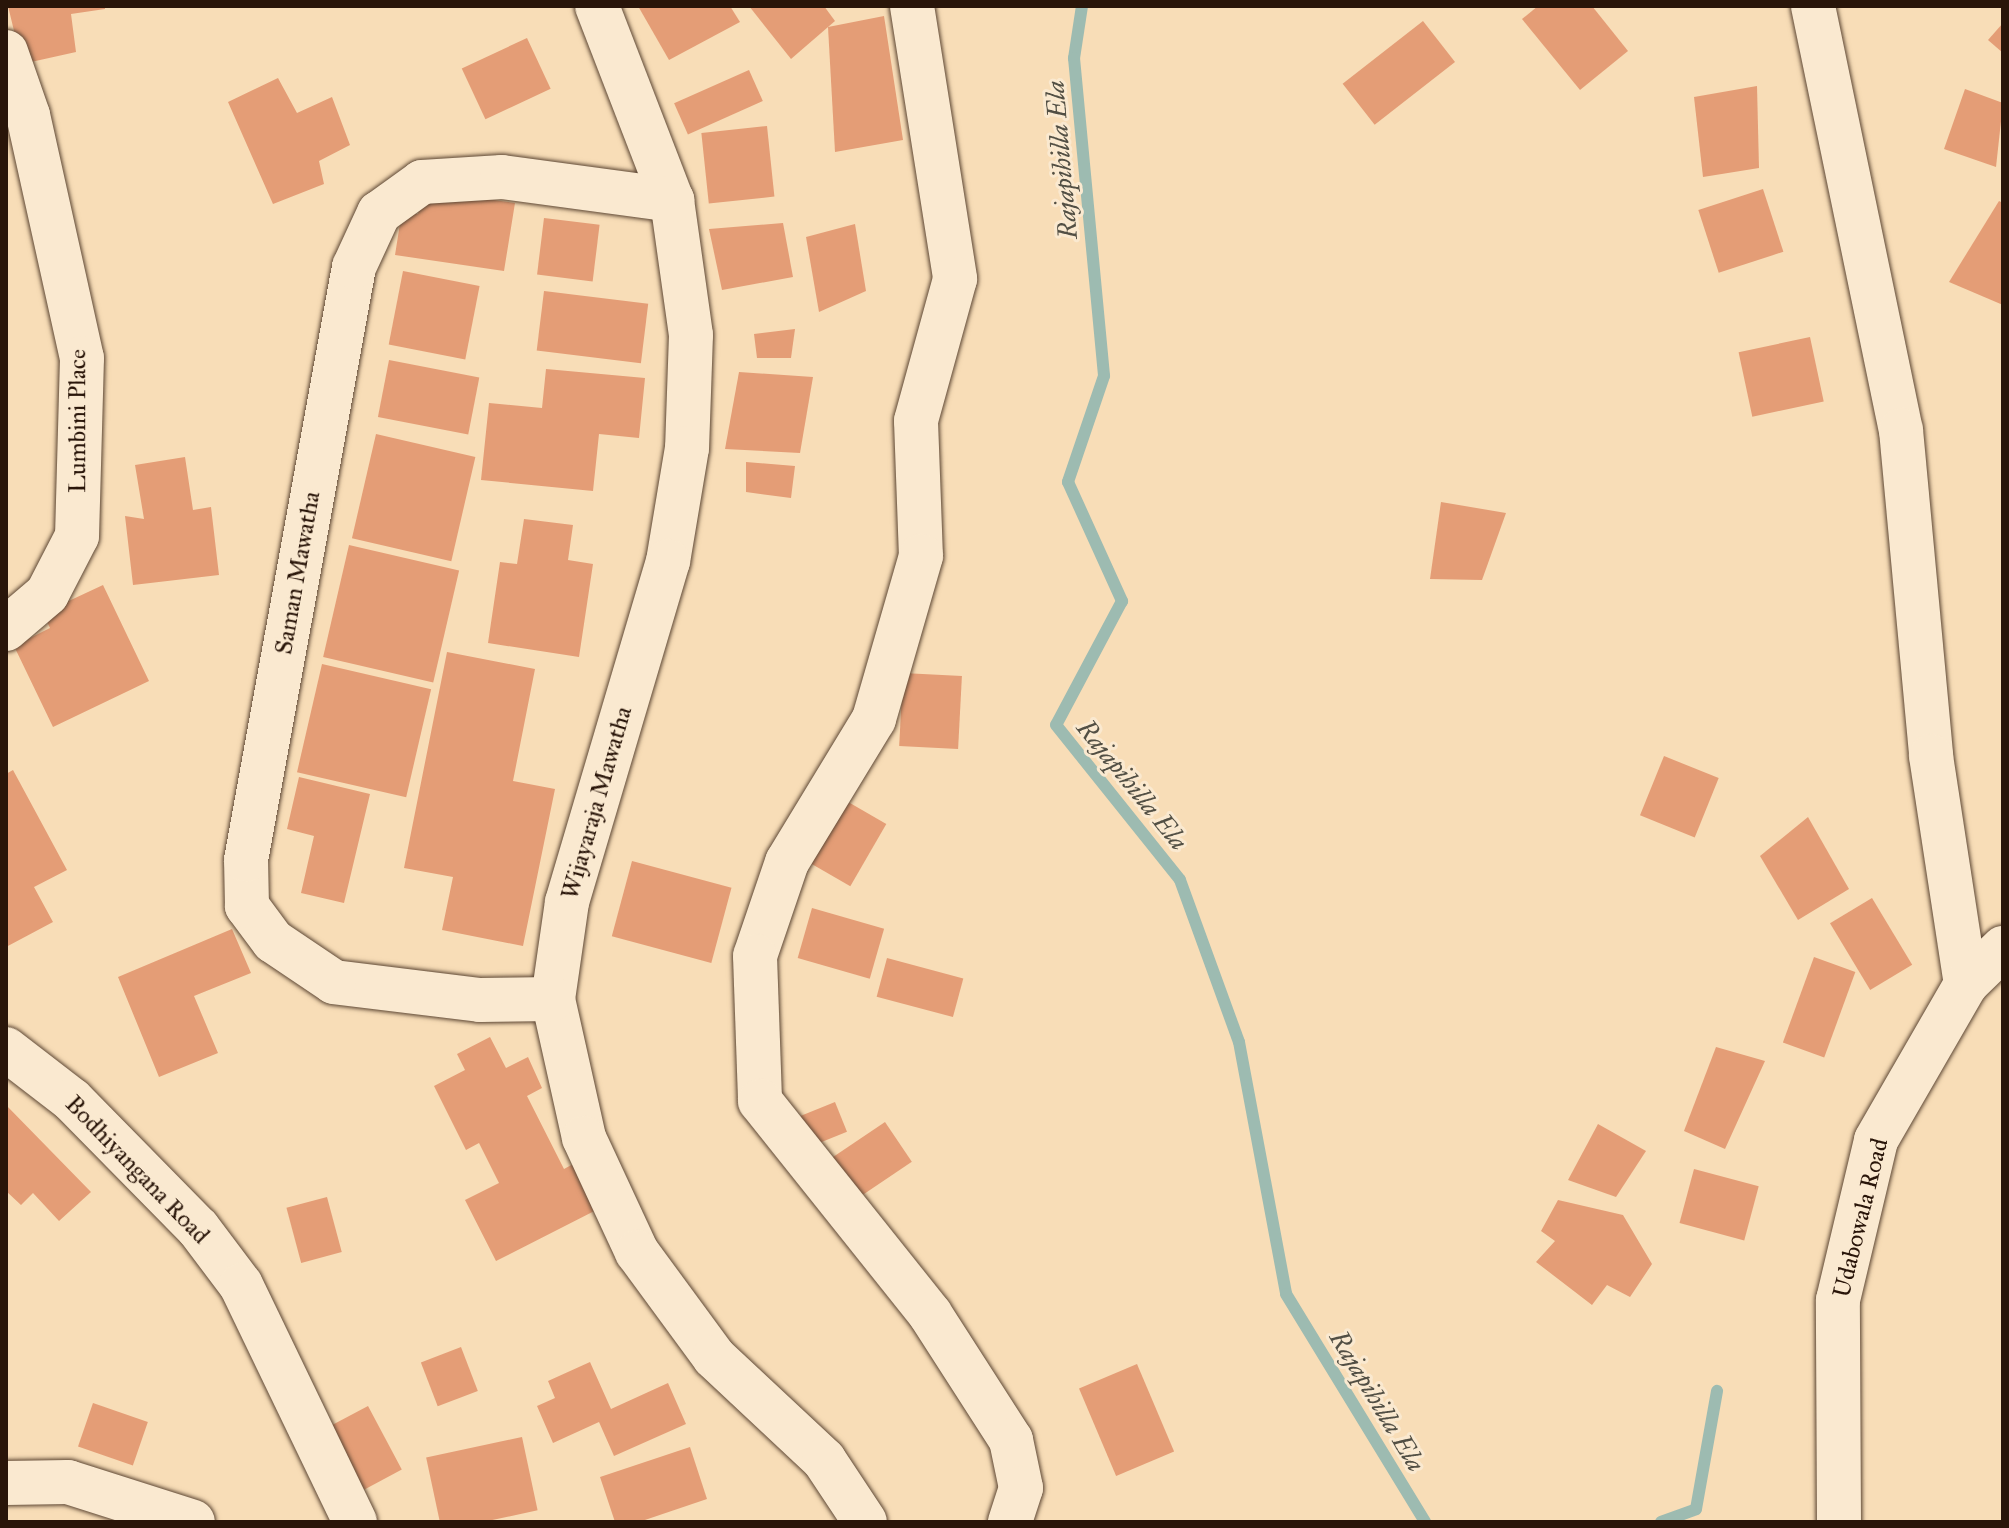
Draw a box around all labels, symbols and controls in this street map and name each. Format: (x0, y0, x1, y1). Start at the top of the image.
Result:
water label: Rajapihilla Ela (1040, 79, 1084, 241)
street label: Lumbini Place (64, 349, 92, 493)
street label: Saman Mawatha (270, 489, 326, 657)
street label: Wijayaraja Mawatha (556, 703, 638, 903)
water label: Rajapihilla Ela (1070, 713, 1194, 857)
street label: Bodhiyangana Road (59, 1090, 215, 1250)
street label: Udabowala Road (1827, 1135, 1895, 1301)
water label: Rajapihilla Ela (1323, 1325, 1431, 1477)

